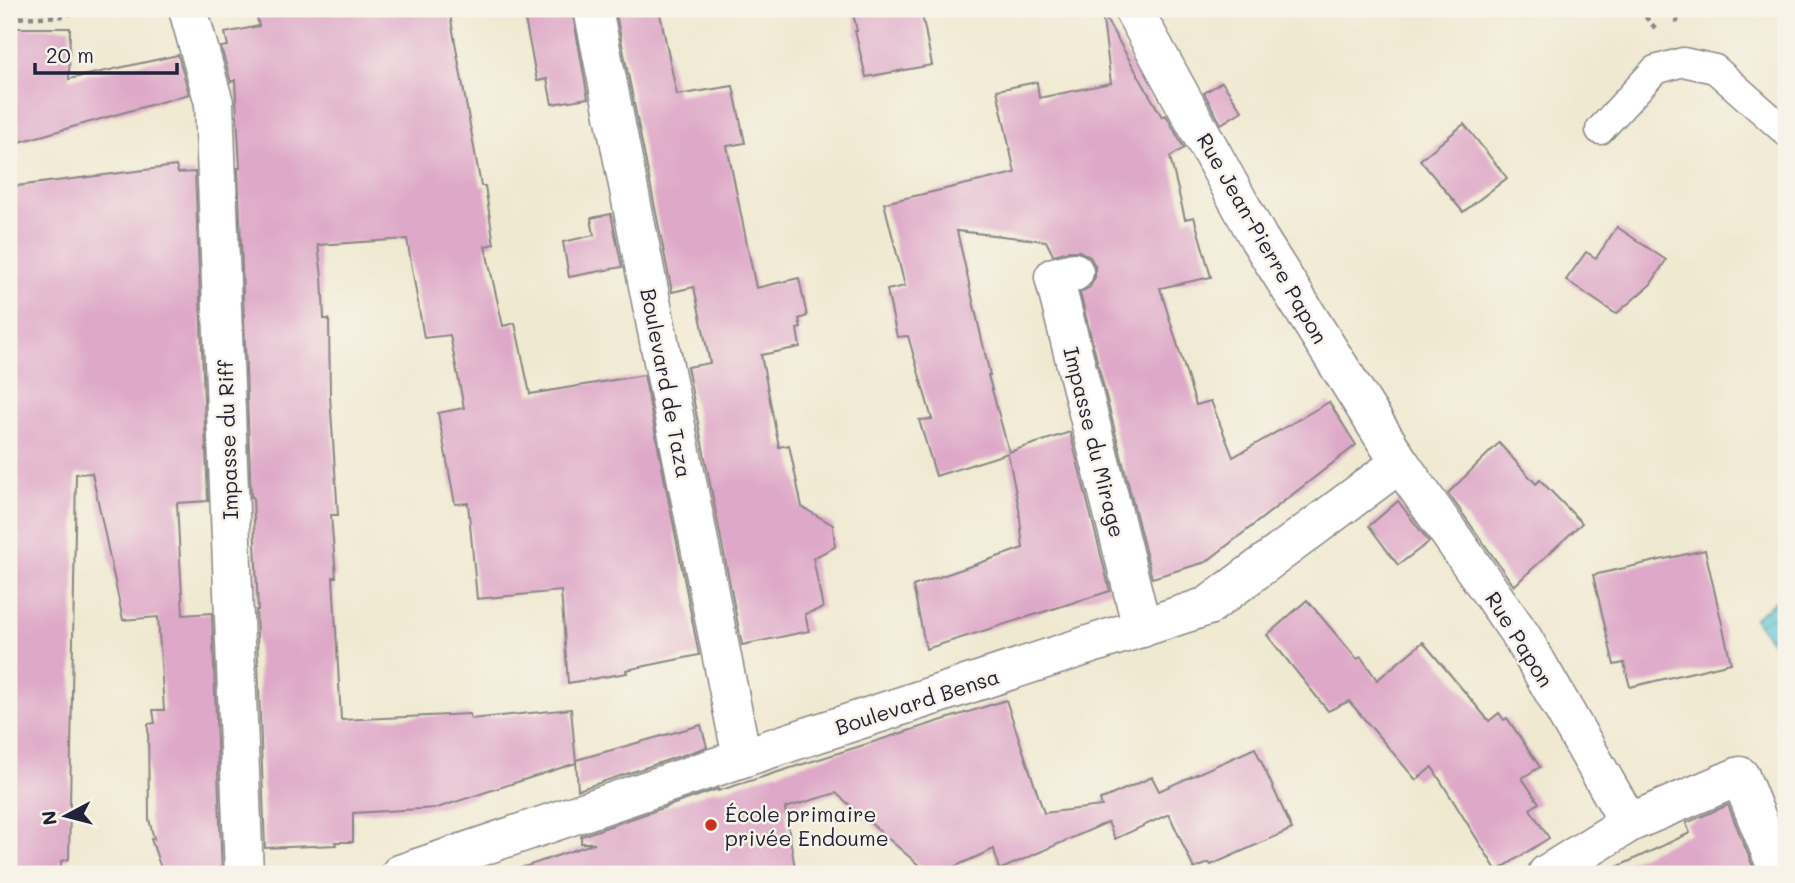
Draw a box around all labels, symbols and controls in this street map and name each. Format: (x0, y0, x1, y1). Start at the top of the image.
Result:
scale bar (35, 32, 177, 76)
text: 20 m (46, 41, 94, 68)
street label: Rue Jean-Pierre Papon (1192, 128, 1334, 348)
street label: Boulevard de Taza (635, 286, 699, 480)
street label: Impasse du Mirage (1058, 344, 1132, 540)
street label: Impasse du Riff (211, 359, 243, 520)
street label: Rue Papon (1480, 586, 1560, 692)
street label: Boulevard Bensa (832, 662, 1002, 740)
north arrow (32, 782, 102, 852)
place label: École primaire privée Endoume (725, 800, 889, 851)
text: N (35, 809, 62, 827)
marker: École primaire privée Endoume (703, 817, 719, 833)

